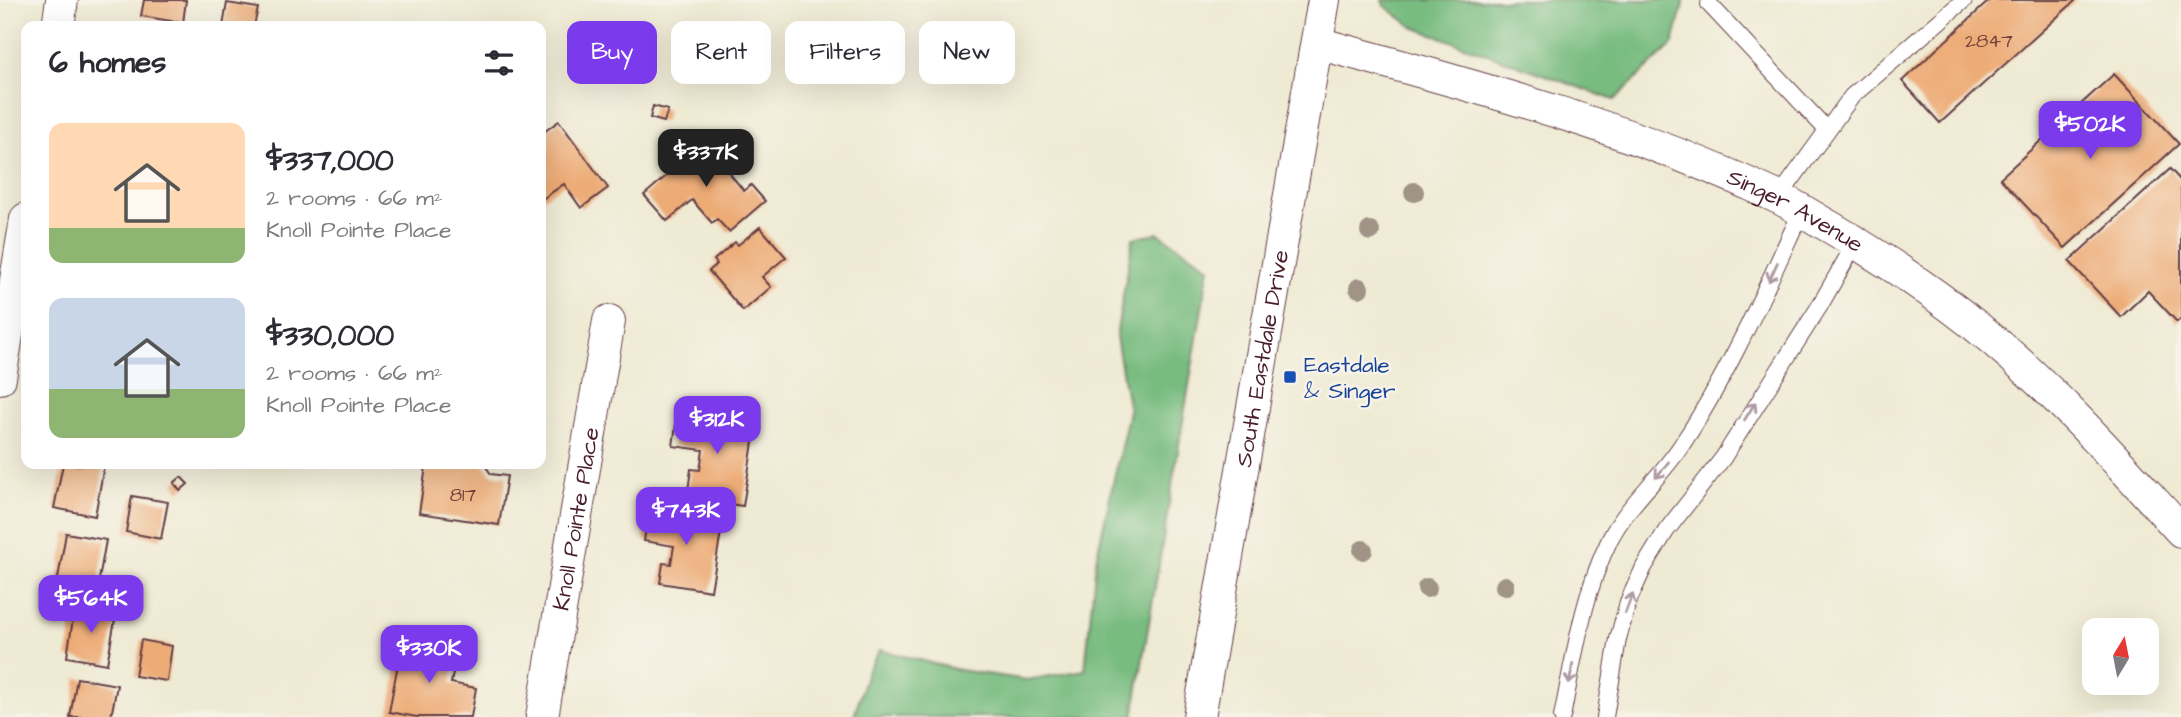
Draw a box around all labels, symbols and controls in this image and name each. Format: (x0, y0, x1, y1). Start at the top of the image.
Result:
chip: Buy (567, 21, 657, 84)
chip: Rent (671, 21, 771, 84)
chip: Filters (785, 21, 905, 84)
chip: New (919, 21, 1015, 84)
house number: 2847 (1965, 28, 2013, 55)
text: 6 homes (49, 42, 166, 84)
icon: filters (480, 44, 518, 82)
pin: $502K (2041, 102, 2139, 161)
text: $502K (2055, 108, 2125, 140)
pin: $337K (657, 130, 755, 189)
text: $337K (674, 136, 738, 168)
text: $337,000 (266, 140, 394, 182)
icon: home (105, 151, 189, 235)
street label: Singer Avenue (1722, 161, 1869, 260)
text: 2 rooms · 66 m² (266, 182, 443, 214)
text: Knoll Pointe Place (266, 214, 451, 246)
street label: South Eastdale Drive (1228, 248, 1297, 470)
one-way arrow (1766, 261, 1779, 282)
text: $330,000 (266, 315, 394, 357)
icon: home (105, 326, 189, 410)
place label: Eastdale & Singer (1304, 349, 1396, 408)
text: 2 rooms · 66 m² (266, 357, 443, 389)
marker: Eastdale & Singer (1282, 369, 1298, 385)
text: Knoll Pointe Place (266, 389, 451, 421)
pin: $312K (668, 396, 766, 456)
one-way arrow (1744, 402, 1758, 422)
text: $312K (690, 403, 744, 435)
street label: Knoll Pointe Place (545, 425, 608, 613)
one-way arrow (1654, 460, 1669, 478)
house number: 817 (450, 482, 477, 509)
pin: $743K (637, 488, 735, 547)
text: $743K (652, 494, 720, 526)
pin: $564K (42, 576, 140, 635)
text: $564K (54, 582, 128, 614)
one-way arrow (1624, 592, 1636, 614)
north arrow (2082, 618, 2160, 695)
map controls (2082, 618, 2159, 695)
pin: $330K (380, 626, 478, 685)
text: $330K (397, 632, 461, 664)
one-way arrow (1563, 662, 1577, 685)

